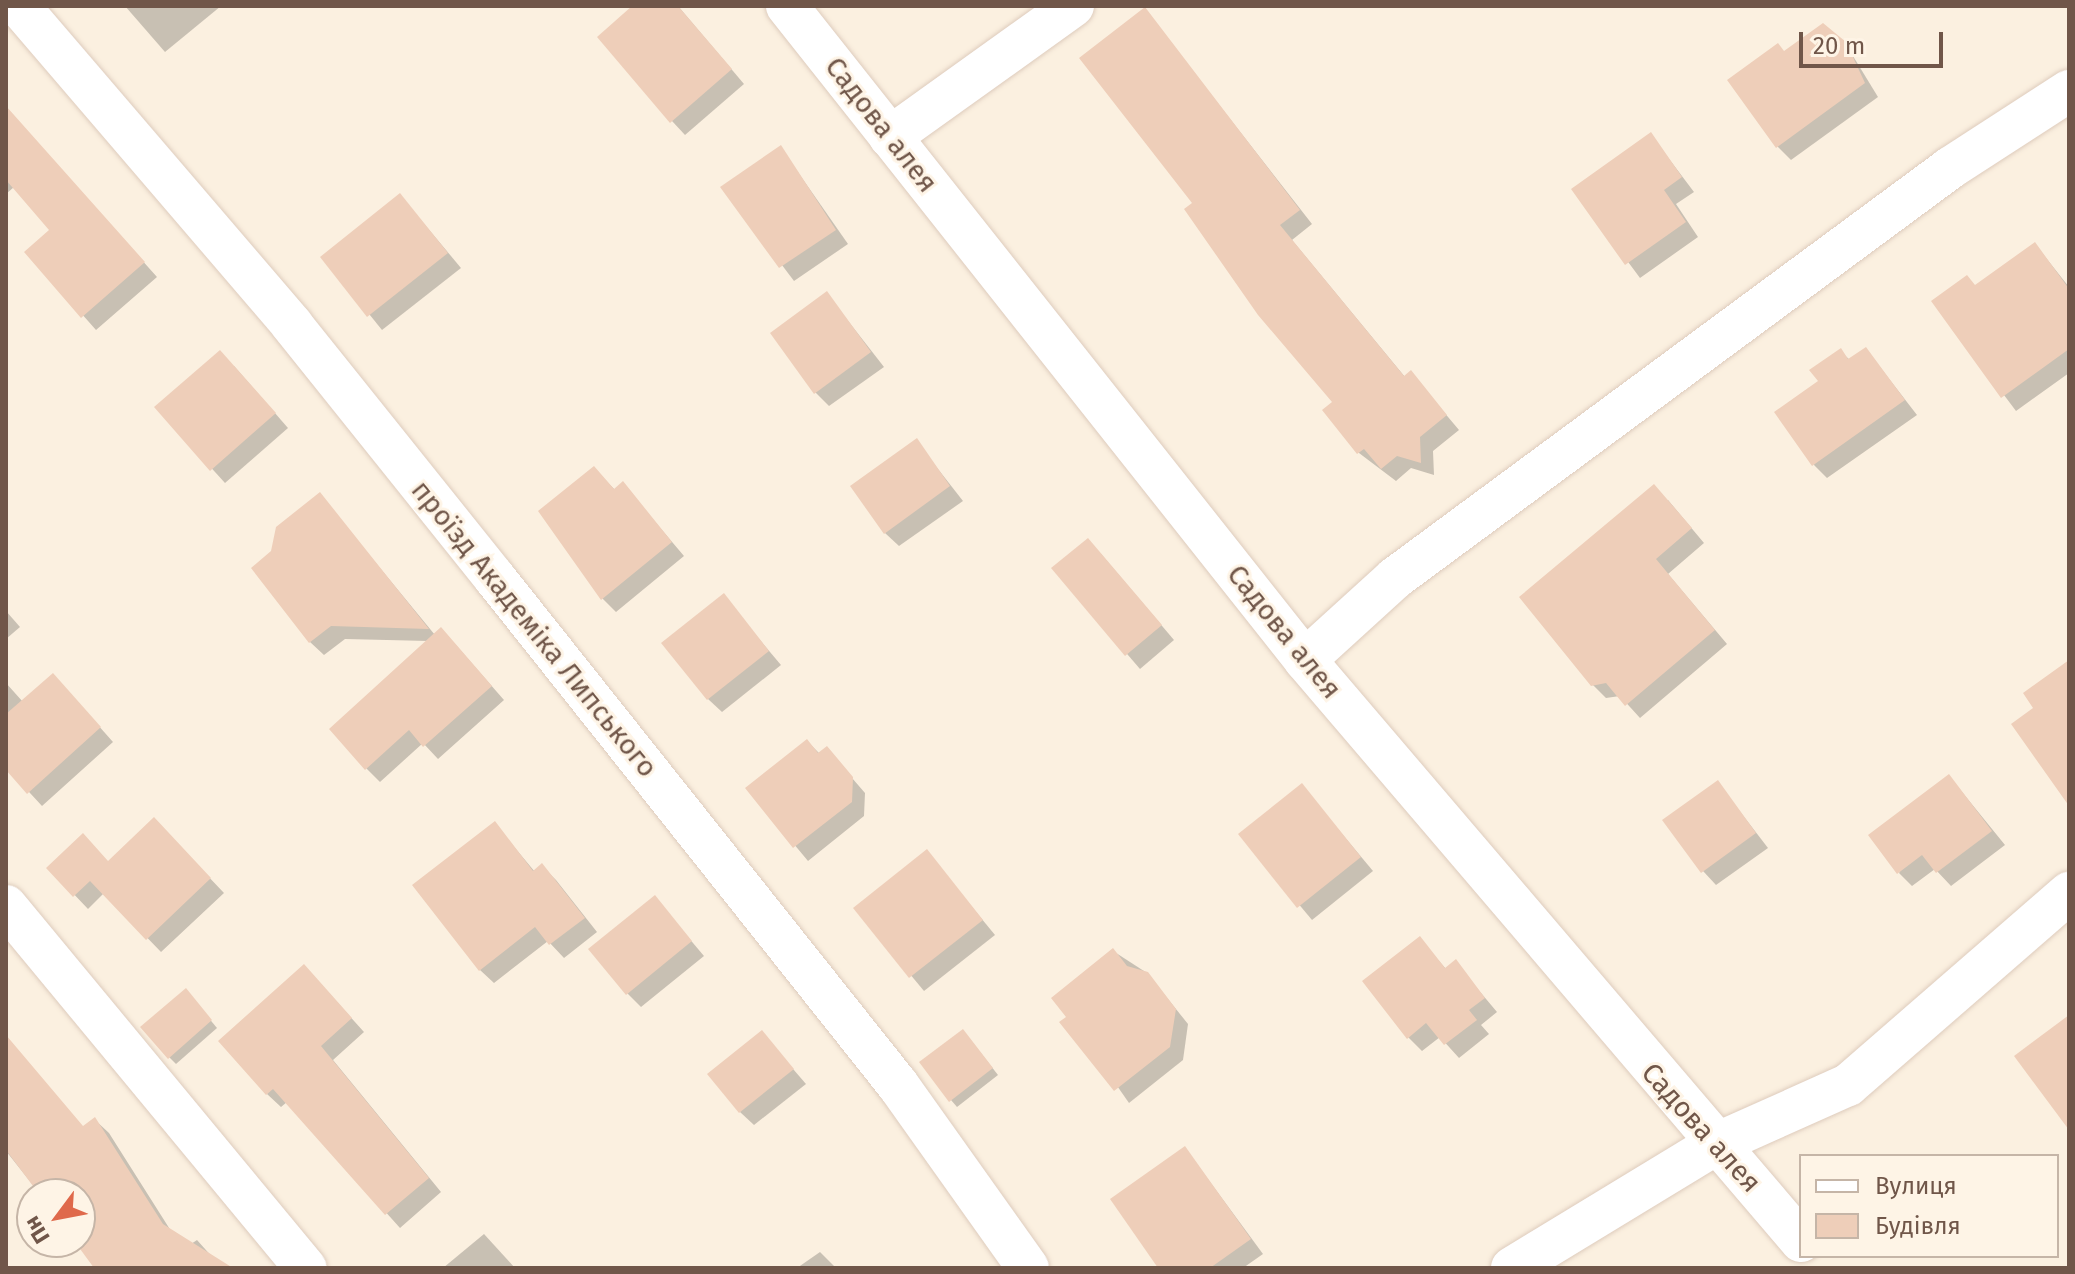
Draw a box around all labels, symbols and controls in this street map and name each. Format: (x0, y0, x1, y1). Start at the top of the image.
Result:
scale bar (1803, 16, 1947, 66)
text: 20 m (1813, 32, 1865, 60)
street label: Садова алея (818, 51, 944, 199)
street label: проїзд Академіка Липського (404, 474, 664, 784)
street label: Садова алея (1220, 558, 1348, 706)
street label: Садова алея (1634, 1056, 1768, 1200)
legend (1799, 1154, 2059, 1258)
text: Вулиця (1875, 1172, 1957, 1200)
north arrow (16, 1178, 96, 1258)
text: Пн (18, 1211, 56, 1249)
text: Будівля (1875, 1212, 1961, 1240)

